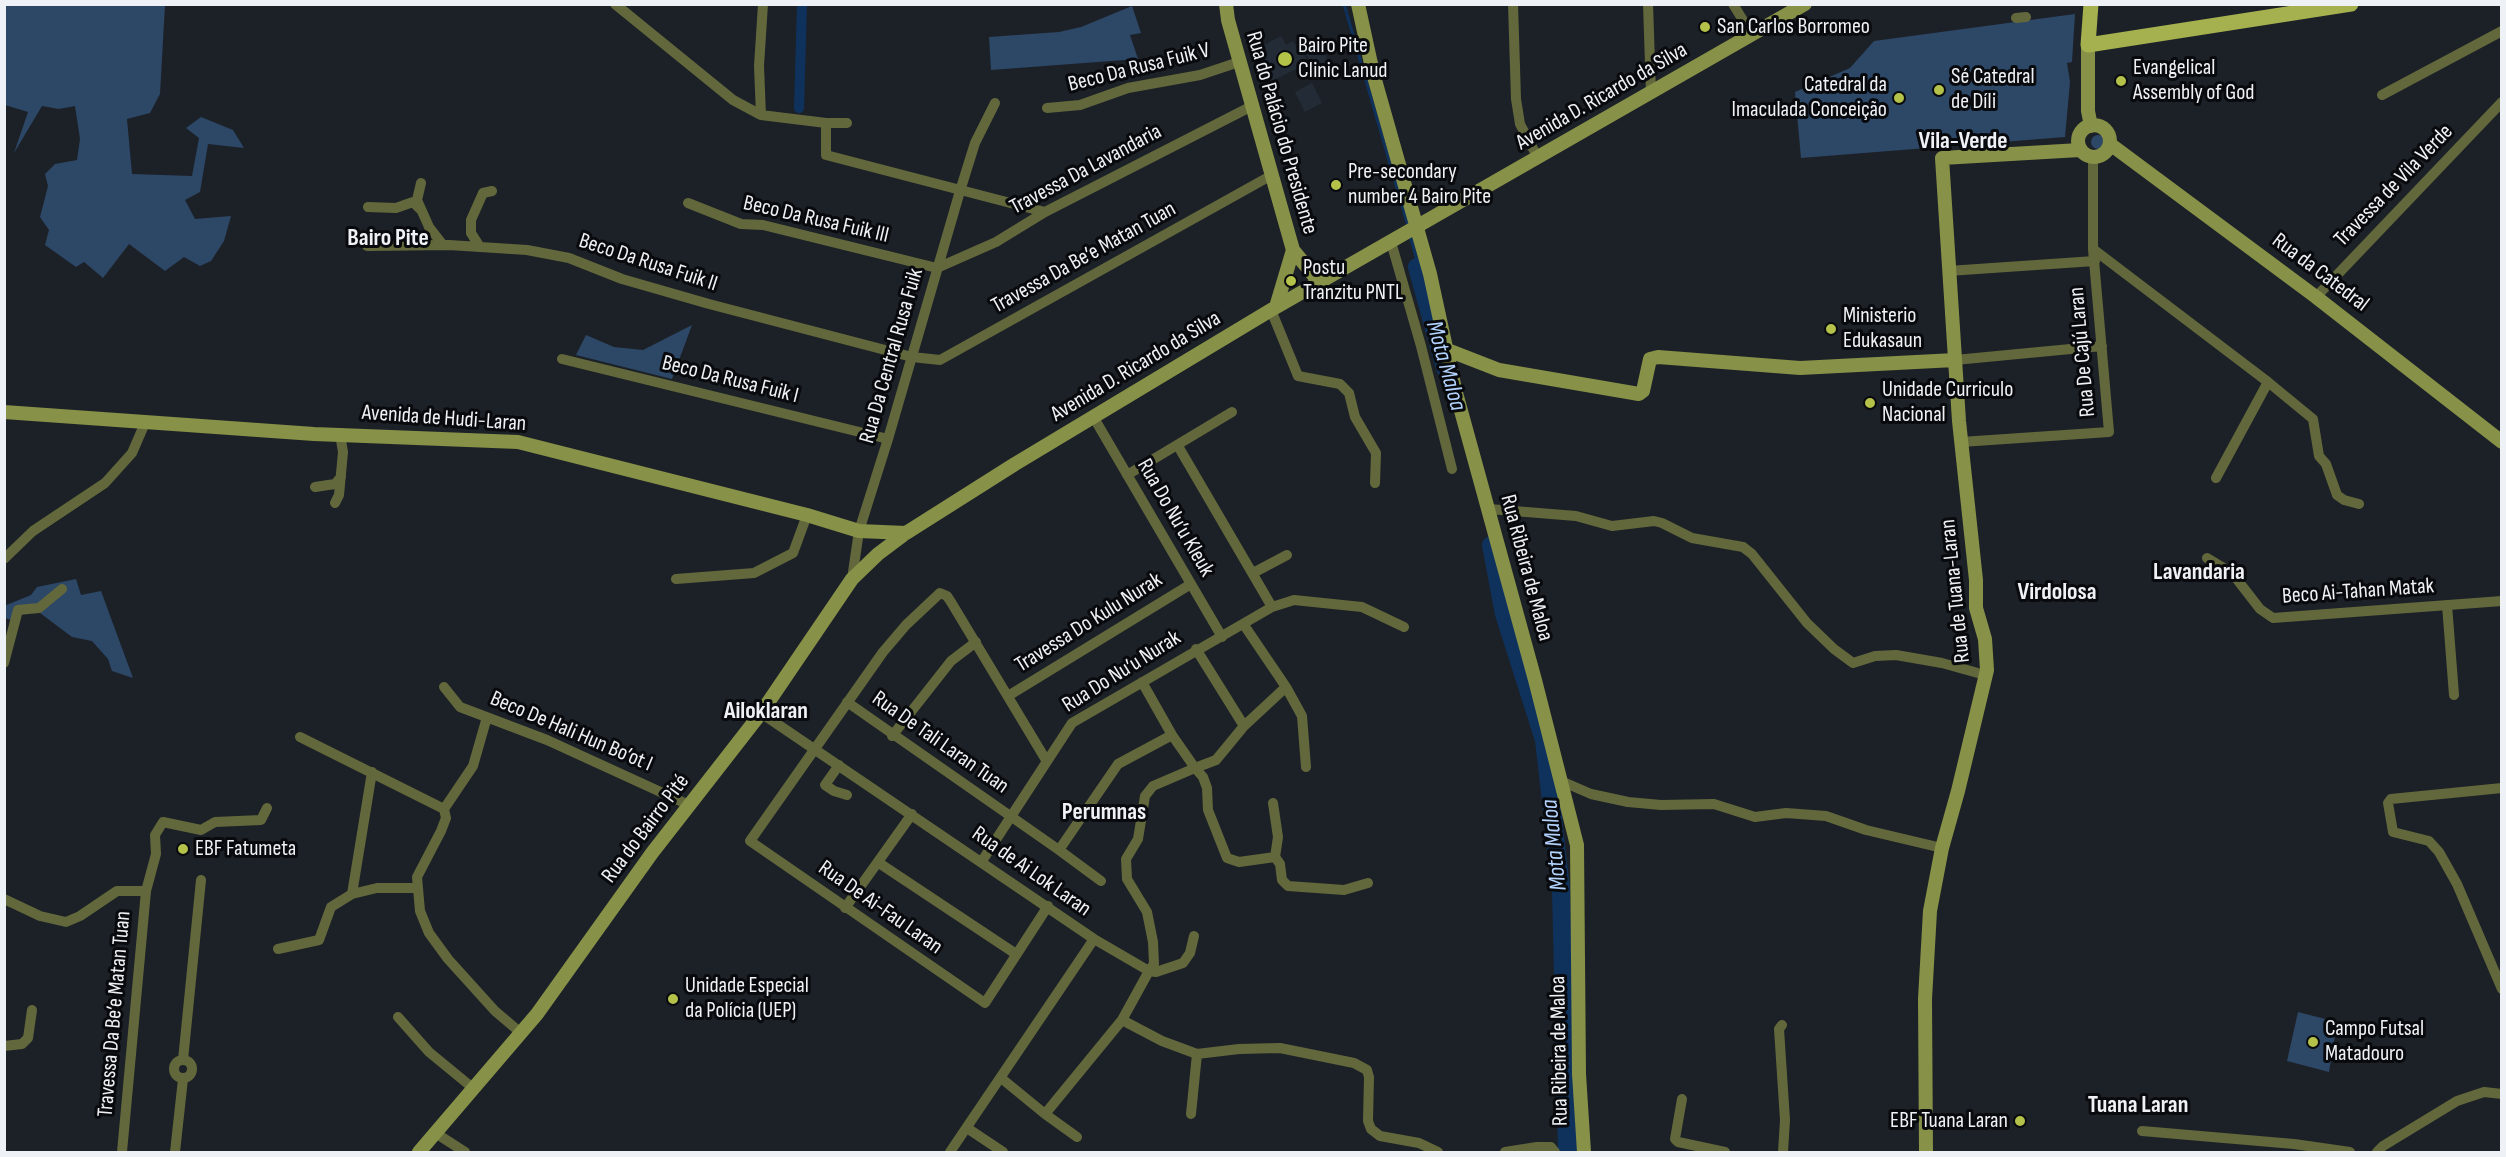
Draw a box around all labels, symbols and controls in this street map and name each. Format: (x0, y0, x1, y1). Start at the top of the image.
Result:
place label: San Carlos Borromeo (1717, 14, 1870, 40)
marker: San Carlos Borromeo (1698, 20, 1712, 34)
street label: Rua do Palácio do Presidente (1239, 29, 1323, 237)
place label: Bairo Pite Clinic Lanud (1298, 33, 1388, 84)
street label: Avenida D. Ricardo da Silva (1512, 37, 1692, 157)
street label: Beco Da Rusa Fuik V (1065, 38, 1213, 98)
marker: Bairo Pite Clinic Lanud (1276, 50, 1294, 68)
place label: Evangelical Assembly of God (2133, 55, 2254, 106)
place label: Sé Catedral de Díli (1951, 64, 2035, 116)
place label: Catedral da Imaculada Conceição (1731, 72, 1887, 124)
marker: Evangelical Assembly of God (2114, 74, 2128, 88)
marker: Sé Catedral de Díli (1932, 83, 1946, 97)
marker: Catedral da Imaculada Conceição (1892, 91, 1906, 105)
street label: Travessa Da Lavandaria (1006, 119, 1166, 221)
street label: Travessa de Vila Verde (2329, 119, 2459, 253)
district label: Vila-Verde (1919, 128, 2007, 156)
place label: Pre-secondary number 4 Bairo Pite (1348, 159, 1491, 210)
marker: Pre-secondary number 4 Bairo Pite (1329, 178, 1343, 192)
street label: Beco Da Rusa Fuik III (741, 190, 891, 250)
street label: Travessa Da Be’e Matan Tuan (987, 196, 1181, 320)
district label: Bairo Pite (347, 225, 429, 253)
street label: Beco Da Rusa Fuik II (575, 228, 721, 298)
street label: Rua da Catedral (2266, 228, 2374, 318)
place label: Postu Tranzitu PNTL (1303, 255, 1403, 306)
street label: Rua Da Central Rusa Fuik (854, 265, 930, 447)
marker: Postu Tranzitu PNTL (1284, 274, 1298, 288)
street label: Rua De Cajú Laran (2064, 286, 2102, 418)
place label: Ministerio Edukasaun (1843, 303, 1922, 354)
street label: Avenida D. Ricardo da Silva (1046, 306, 1226, 428)
water label: Mota Maloa (1419, 318, 1471, 414)
marker: Ministerio Edukasaun (1824, 322, 1838, 336)
street label: Beco Da Rusa Fuik I (659, 350, 801, 410)
place label: Unidade Curriculo Nacional (1882, 377, 2013, 428)
marker: Unidade Curriculo Nacional (1863, 396, 1877, 410)
street label: Avenida de Hudi-Laran (361, 400, 527, 438)
street label: Rua Do Nu’u Kleuk (1131, 454, 1219, 582)
street label: Rua Ribeira de Maloa (1494, 492, 1558, 644)
street label: Rua de Tuana-Laran (1935, 518, 1977, 664)
district label: Lavandaria (2153, 559, 2245, 587)
street label: Travessa Do Kulu Nurak (1011, 567, 1167, 679)
street label: Beco Ai-Tahan Matak (2281, 574, 2435, 610)
district label: Virdolosa (2017, 579, 2097, 607)
street label: Rua Do Nu’u Nurak (1058, 625, 1186, 719)
street label: Beco De Hali Hun Bo’ot I (486, 686, 656, 778)
street label: Rua De Tali Laran Tuan (866, 686, 1014, 800)
district label: Ailoklaran (724, 698, 808, 726)
street label: Rua do Bairro Pité (597, 769, 695, 889)
water label: Mota Maloa (1536, 798, 1574, 892)
district label: Perumnas (1062, 799, 1146, 827)
street label: Rua de Ai Lok Laran (966, 821, 1096, 923)
place label: EBF Fatumeta (195, 836, 296, 862)
marker: EBF Fatumeta (176, 842, 190, 856)
street label: Rua De Ai-Fau Laran (813, 855, 947, 961)
street label: Travessa Da Be’e Matan Tuan (93, 910, 137, 1118)
place label: Unidade Especial da Polícia (UEP) (685, 973, 809, 1024)
street label: Rua Ribeira de Maloa (1545, 976, 1575, 1126)
marker: Unidade Especial da Polícia (UEP) (666, 992, 680, 1006)
place label: Campo Futsal Matadouro (2325, 1016, 2424, 1068)
marker: Campo Futsal Matadouro (2306, 1035, 2320, 1049)
district label: Tuana Laran (2088, 1092, 2188, 1120)
place label: EBF Tuana Laran (1890, 1108, 2008, 1134)
marker: EBF Tuana Laran (2013, 1114, 2027, 1128)

